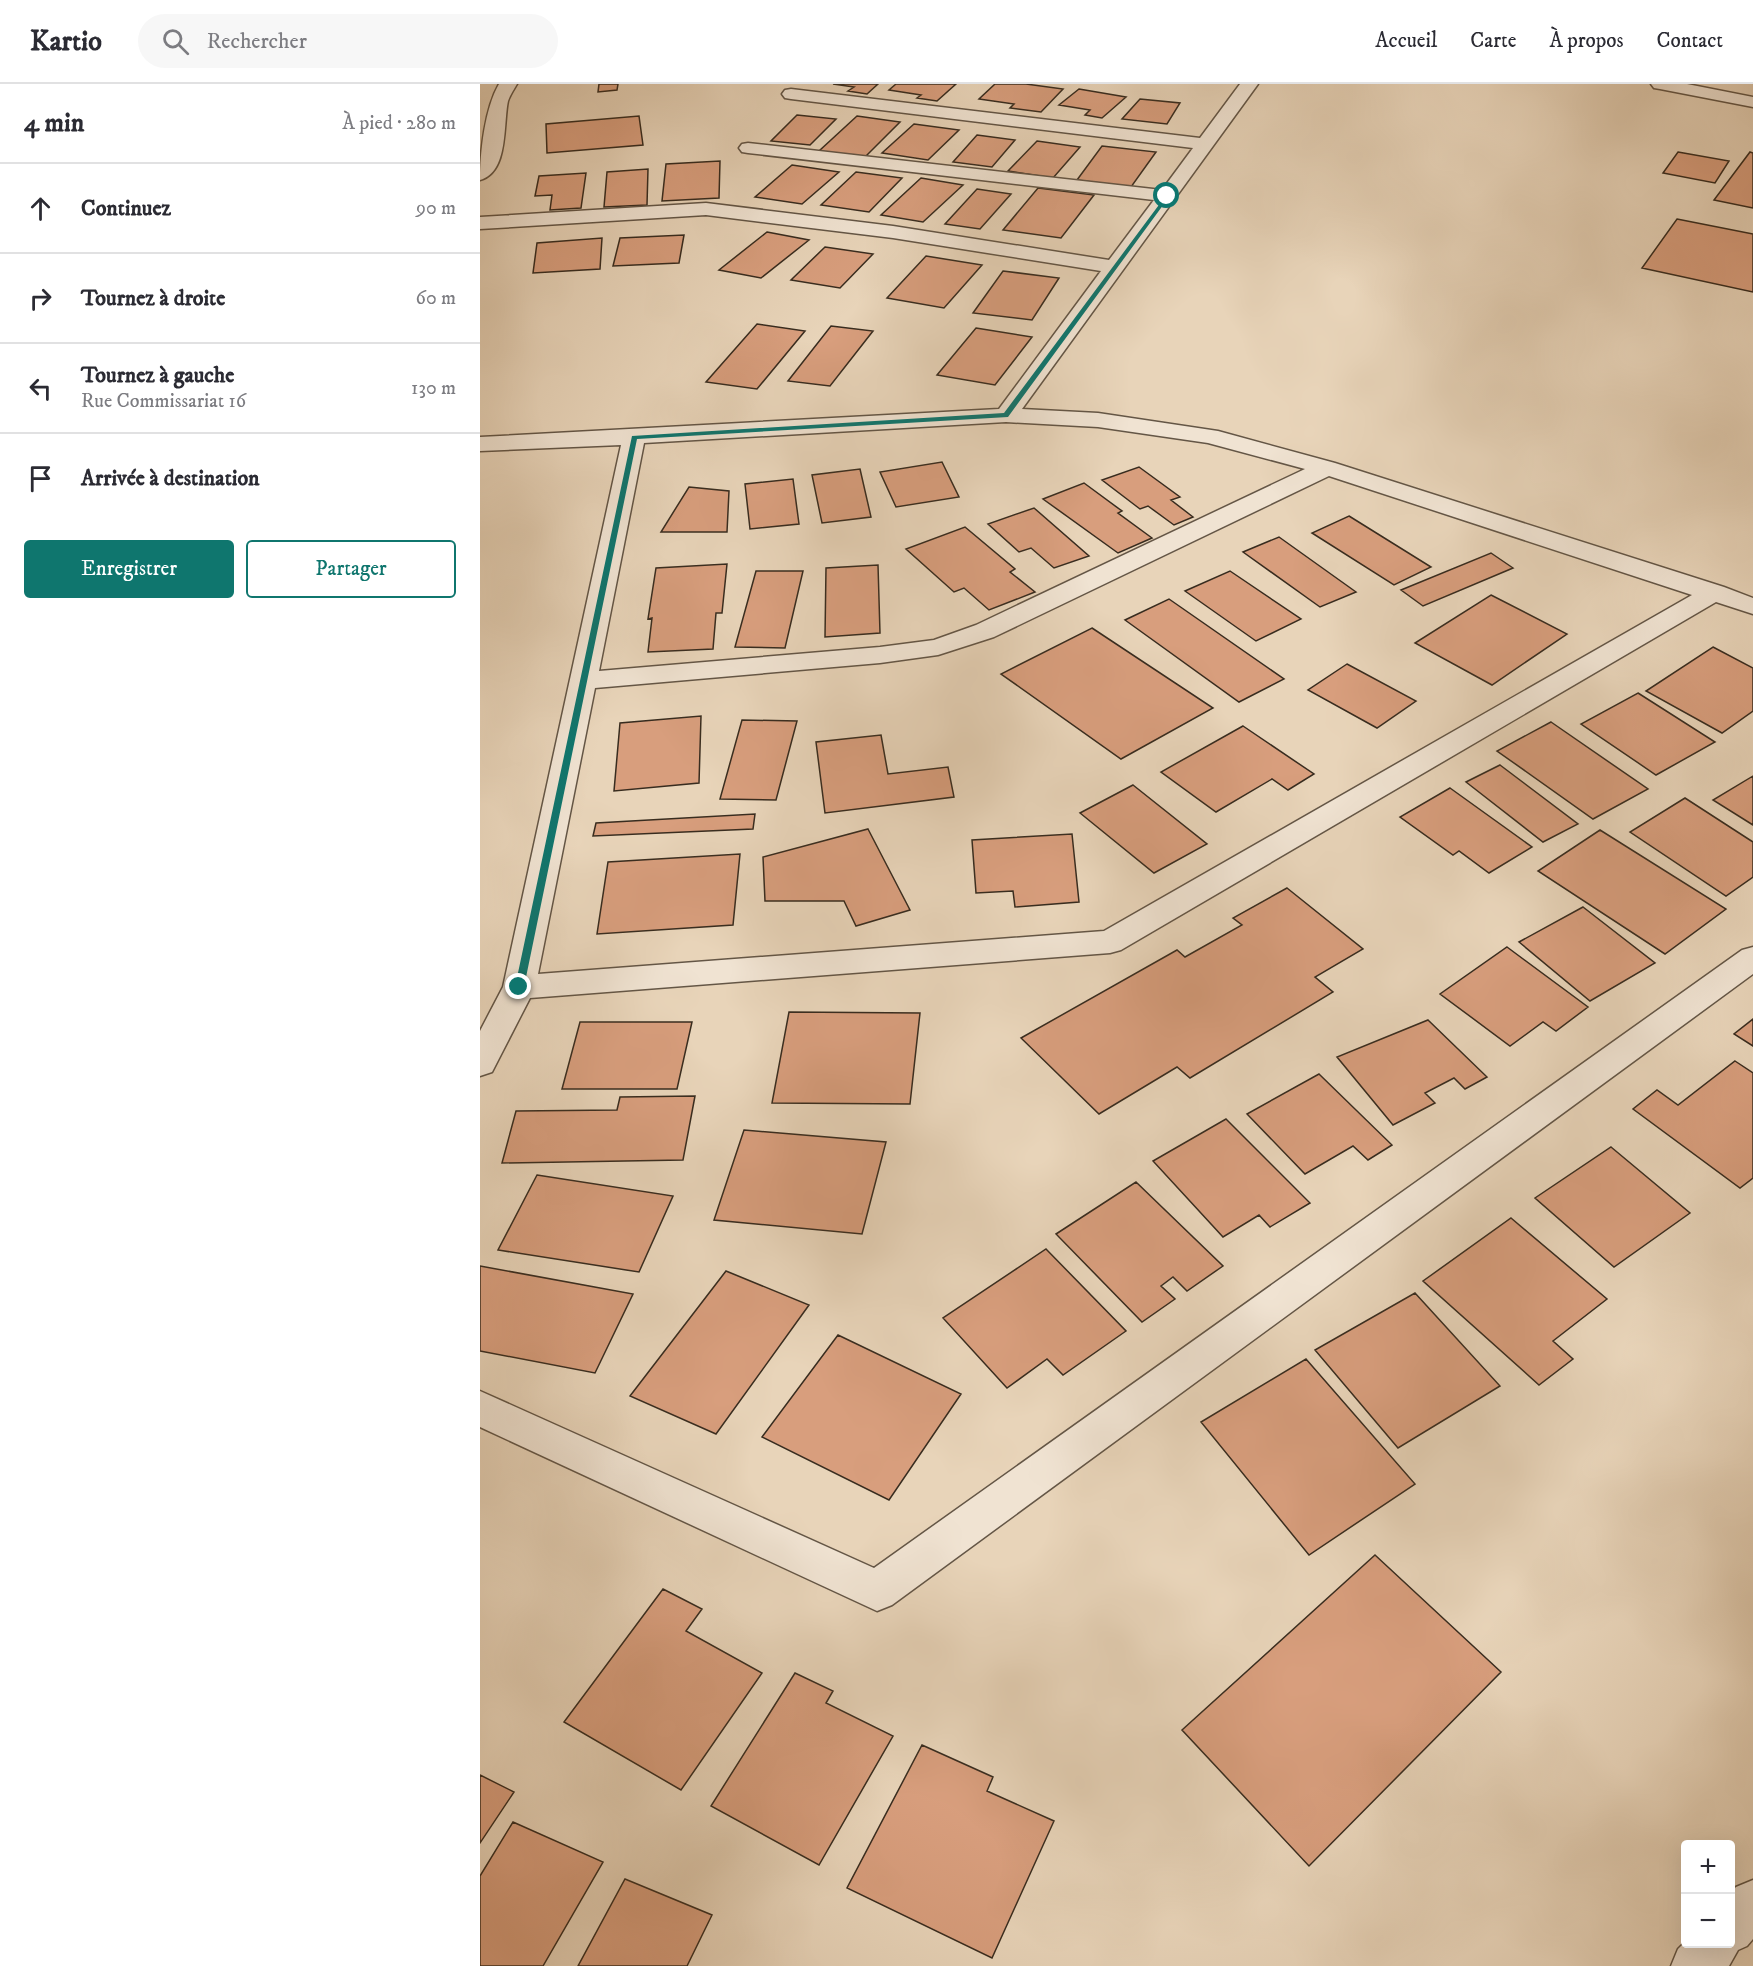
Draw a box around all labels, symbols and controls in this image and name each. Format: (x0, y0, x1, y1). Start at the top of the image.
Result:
search box (138, 14, 558, 68)
text: Kartio (30, 24, 102, 59)
icon: search (159, 25, 192, 58)
text: Rechercher (207, 28, 307, 55)
text: Accueil (1375, 28, 1437, 54)
text: Carte (1470, 28, 1516, 54)
text: À propos (1549, 28, 1624, 54)
text: Contact (1657, 28, 1723, 54)
text: 4 min (24, 107, 84, 140)
text: À pied · 280 m (342, 111, 456, 136)
route start (1153, 182, 1179, 208)
icon: ahead (24, 192, 57, 225)
text: Continuez (81, 195, 171, 222)
text: 90 m (416, 196, 456, 221)
icon: right (24, 282, 57, 315)
text: Tournez à droite (81, 285, 225, 312)
text: 60 m (416, 286, 456, 311)
text: Tournez à gauche (81, 362, 234, 389)
icon: left (24, 372, 57, 405)
text: 130 m (411, 376, 456, 401)
text: Rue Commissariat 16 (81, 389, 246, 414)
icon: arrive (24, 462, 57, 495)
text: Arrivée à destination (81, 465, 260, 492)
button: Enregistrer (24, 540, 234, 598)
button: Partager (246, 540, 456, 598)
route end (505, 973, 531, 999)
map controls (1681, 1840, 1735, 1948)
button: + (1681, 1840, 1735, 1894)
button: − (1681, 1894, 1735, 1948)

